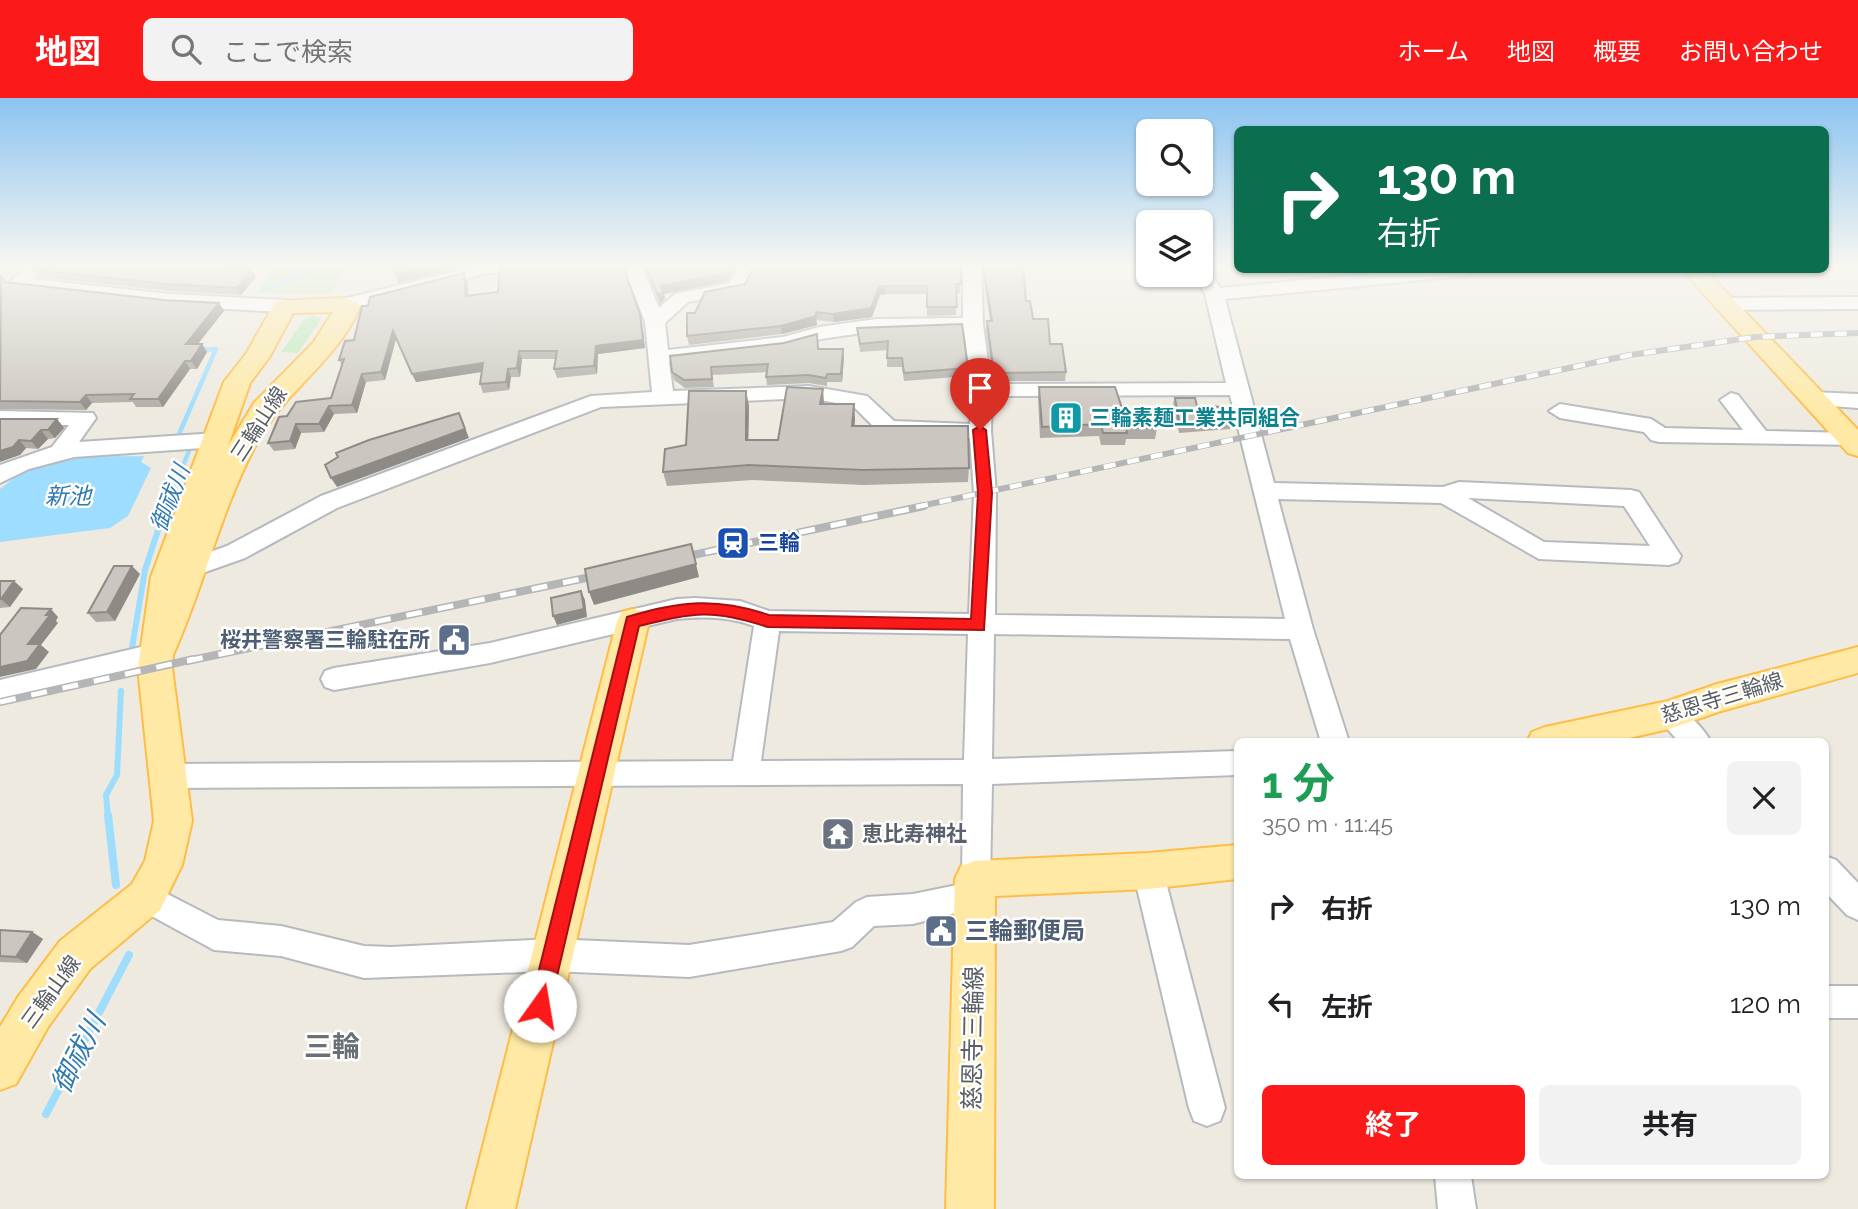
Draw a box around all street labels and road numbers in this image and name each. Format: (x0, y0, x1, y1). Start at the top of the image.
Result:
street label: 三輪山線 (225, 382, 292, 466)
street label: 慈恩寺三輪線 (1658, 667, 1786, 728)
street label: 三輪山線 (16, 950, 85, 1033)
street label: 慈恩寺三輪線 (957, 966, 988, 1110)

